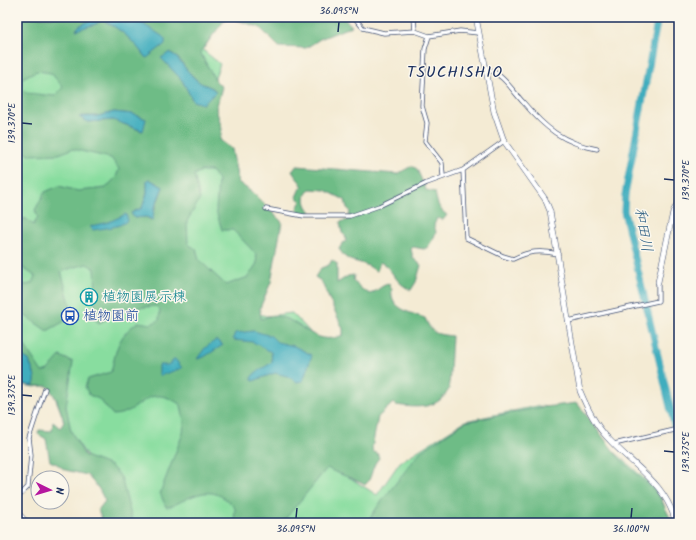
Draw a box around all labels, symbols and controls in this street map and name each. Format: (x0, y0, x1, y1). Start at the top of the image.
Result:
text: 36.095°N (319, 3, 359, 19)
district label: TSUCHISHIO (407, 60, 503, 85)
text: 139.370°E (4, 102, 20, 143)
text: 139.370°E (678, 159, 694, 200)
water label: 和田川 (627, 206, 659, 254)
place label: 植物園展示棟 (102, 286, 187, 308)
building icon: 植物園展示棟 (79, 287, 99, 307)
place label: 植物園前 (83, 305, 139, 327)
bus stop icon: 植物園前 (60, 306, 80, 326)
text: 139.375°E (4, 373, 20, 416)
text: 139.375°E (678, 430, 694, 473)
north arrow (30, 470, 70, 510)
text: N (50, 487, 68, 495)
text: 36.095°N (276, 521, 316, 537)
text: 36.100°N (613, 521, 650, 537)

